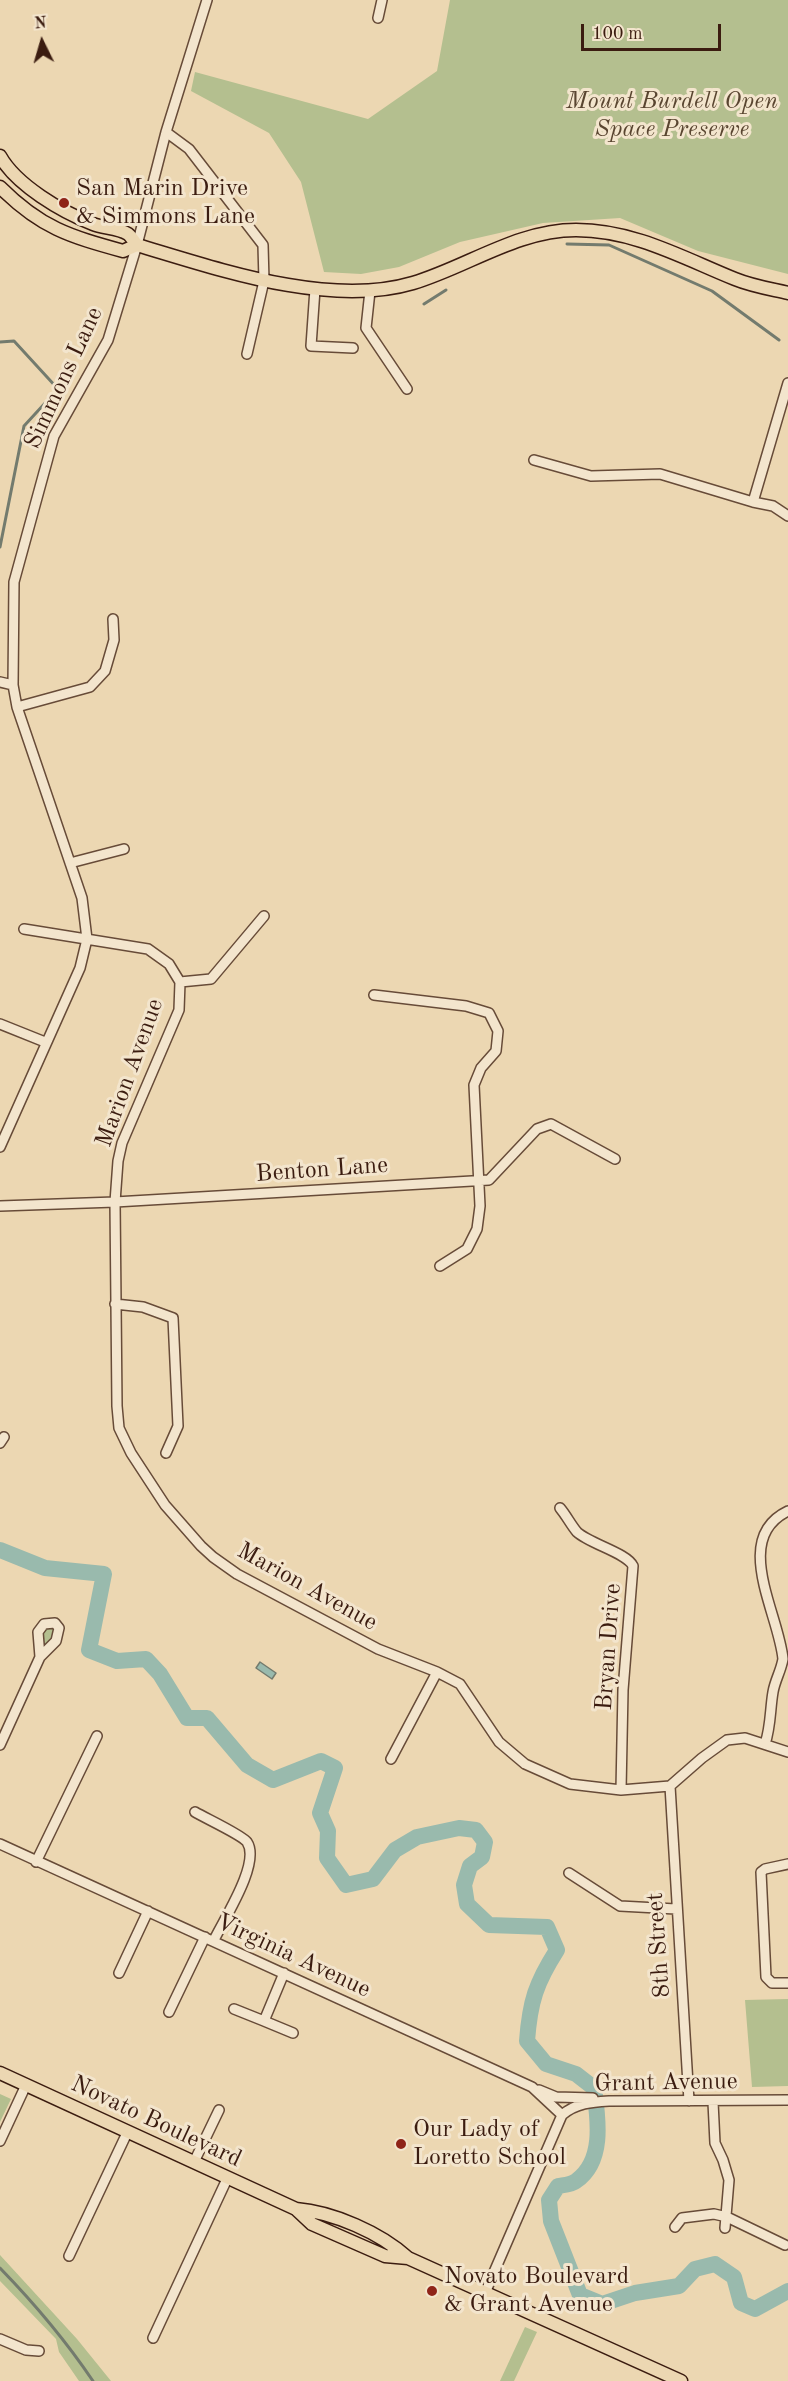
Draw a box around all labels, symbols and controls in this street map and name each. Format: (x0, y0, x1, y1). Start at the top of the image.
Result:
north arrow (12, 12, 72, 72)
scale bar (584, 12, 724, 50)
text: N (34, 16, 47, 33)
text: 100 m (592, 25, 643, 43)
park label: Mount Burdell Open Space Preserve (566, 88, 778, 144)
place label: San Marin Drive & Simmons Lane (76, 175, 255, 231)
marker: San Marin Drive & Simmons Lane (57, 196, 71, 210)
street label: Simmons Lane (19, 302, 109, 454)
street label: Marion Avenue (90, 995, 170, 1151)
street label: Benton Lane (255, 1151, 389, 1189)
street label: Marion Avenue (232, 1537, 382, 1637)
street label: Bryan Drive (590, 1582, 628, 1712)
street label: 8th Street (641, 1891, 677, 1999)
street label: Virginia Avenue (211, 1908, 375, 2004)
street label: Grant Avenue (594, 2067, 738, 2099)
street label: Novato Boulevard (66, 2070, 246, 2174)
place label: Our Lady of Loretto School (413, 2116, 566, 2172)
marker: Our Lady of Loretto School (394, 2137, 408, 2151)
place label: Novato Boulevard & Grant Avenue (444, 2263, 629, 2319)
marker: Novato Boulevard & Grant Avenue (425, 2284, 439, 2298)

